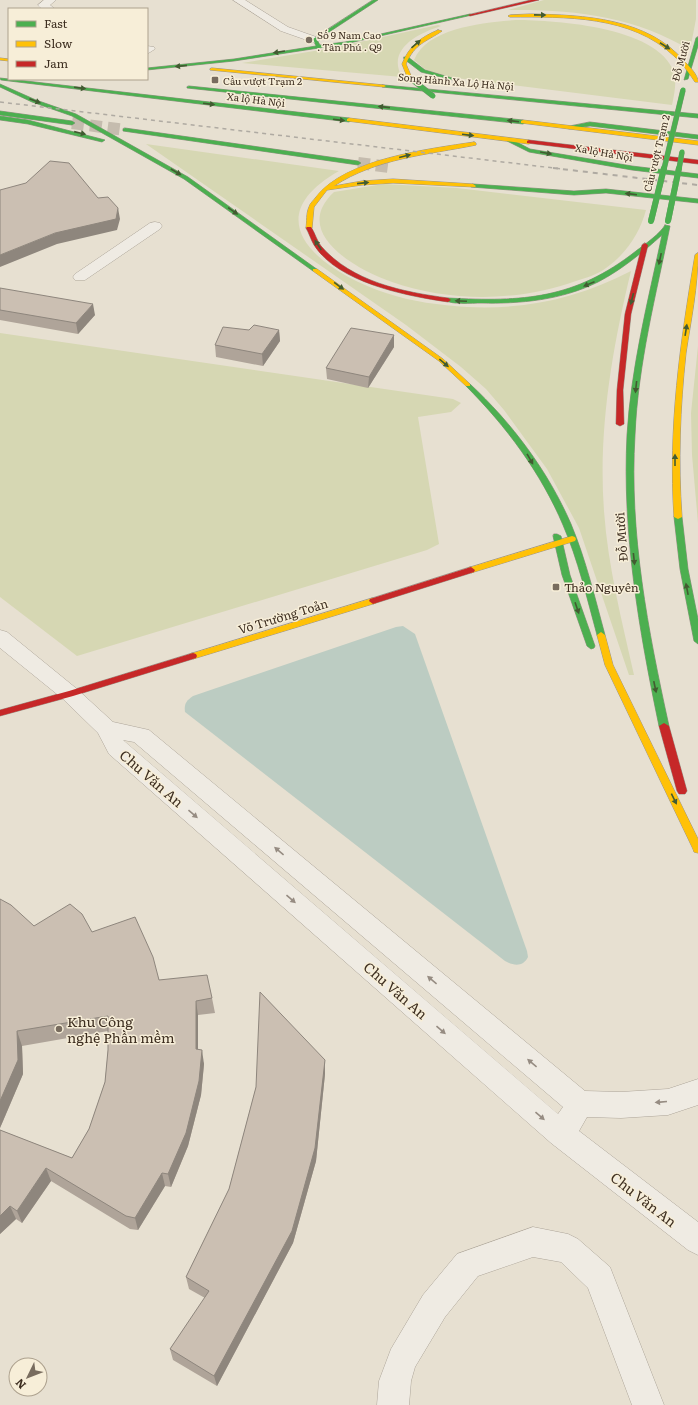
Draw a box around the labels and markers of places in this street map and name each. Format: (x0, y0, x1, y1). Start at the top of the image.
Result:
place label: Số 9 Nam Cao . Tân Phú . Q9 (317, 27, 382, 54)
marker: Số 9 Nam Cao . Tân Phú . Q9 (304, 35, 314, 45)
place label: Cầu vượt Trạm 2 (223, 73, 302, 88)
marker: Cầu vượt Trạm 2 (210, 75, 220, 85)
place label: Thảo Nguyên (564, 578, 639, 596)
marker: Thảo Nguyên (551, 582, 561, 592)
place label: Khu Công nghệ Phần mềm (67, 1011, 175, 1047)
marker: Khu Công nghệ Phần mềm (54, 1024, 64, 1034)

